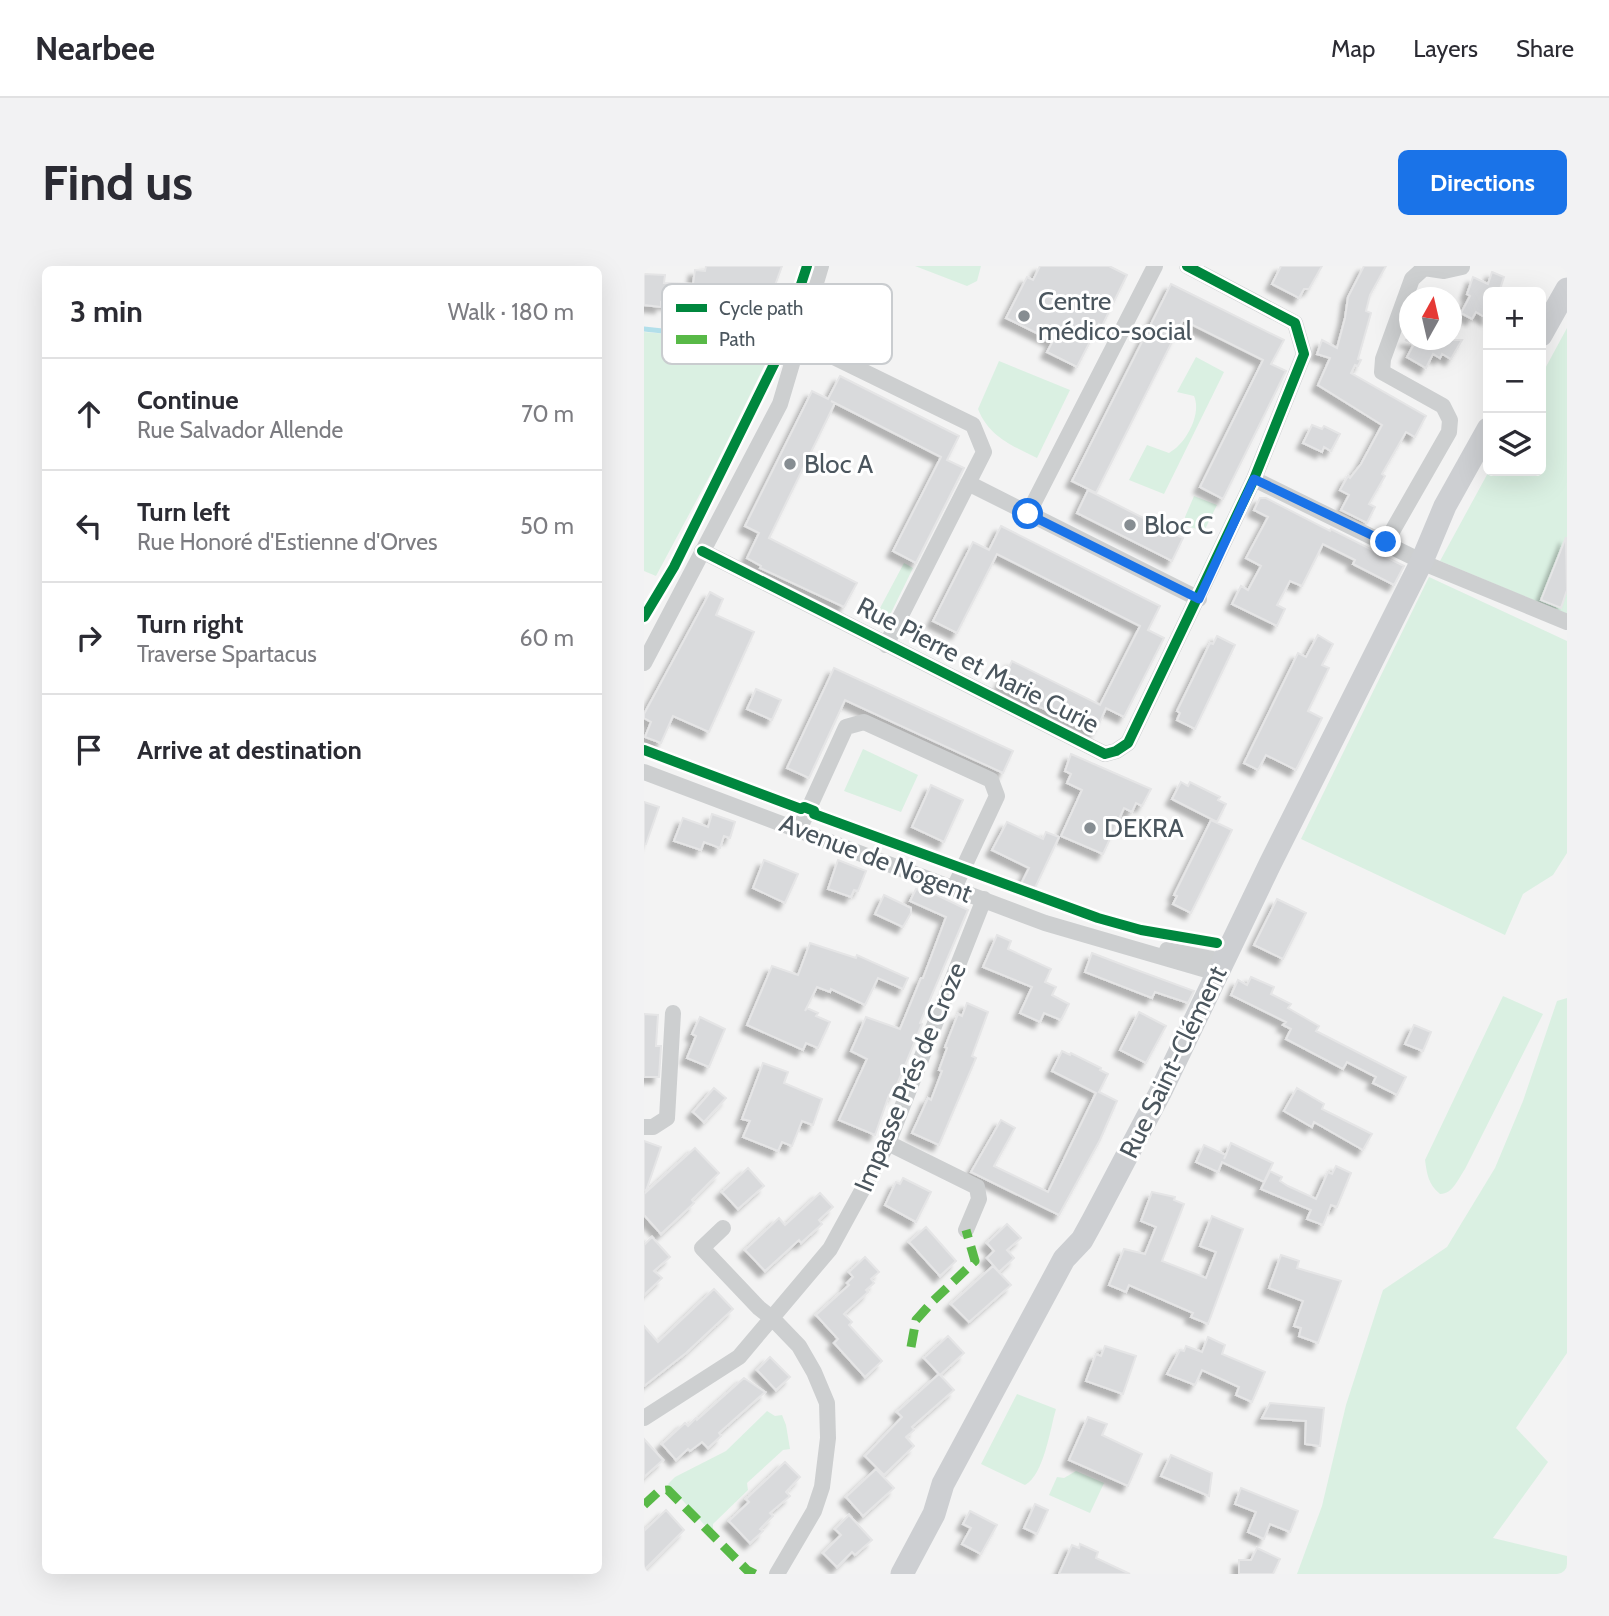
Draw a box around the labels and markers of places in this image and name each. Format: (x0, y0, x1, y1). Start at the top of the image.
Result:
place label: Centre médico-social (1038, 285, 1192, 347)
marker: Centre médico-social (1016, 308, 1032, 324)
place label: Bloc A (804, 448, 873, 480)
marker: Bloc A (782, 456, 798, 472)
place label: Bloc C (1144, 509, 1213, 541)
marker: Bloc C (1122, 517, 1138, 533)
place label: DEKRA (1104, 812, 1184, 844)
marker: DEKRA (1082, 820, 1098, 836)

